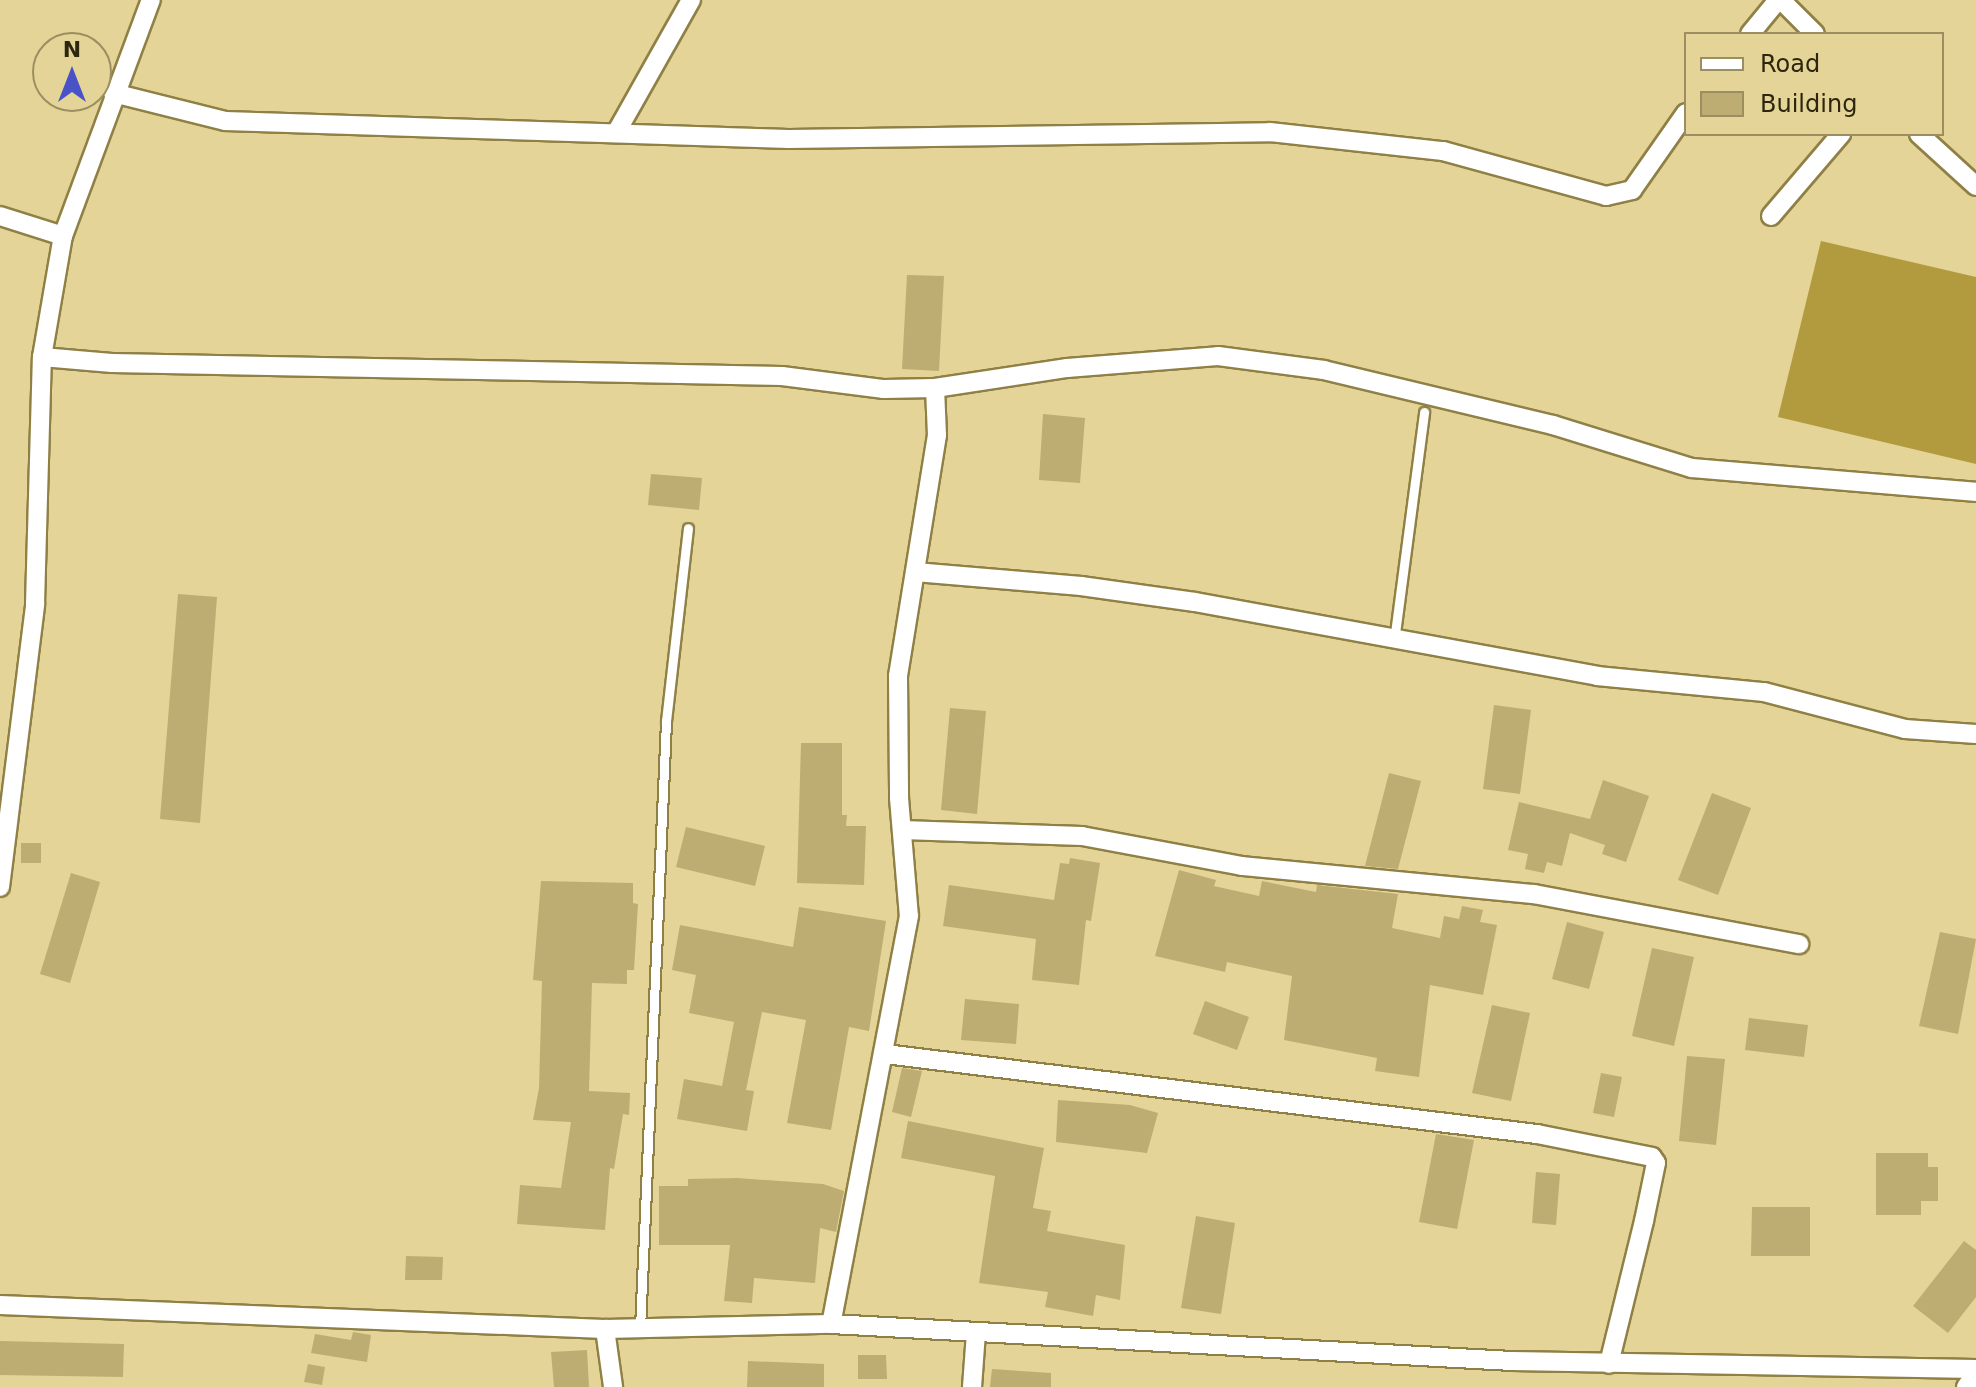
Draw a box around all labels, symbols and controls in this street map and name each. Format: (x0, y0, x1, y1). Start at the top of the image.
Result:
north arrow (32, 32, 112, 112)
legend (1684, 32, 1944, 136)
text: N (63, 37, 81, 62)
text: Road (1760, 50, 1820, 78)
text: Building (1760, 90, 1857, 118)

